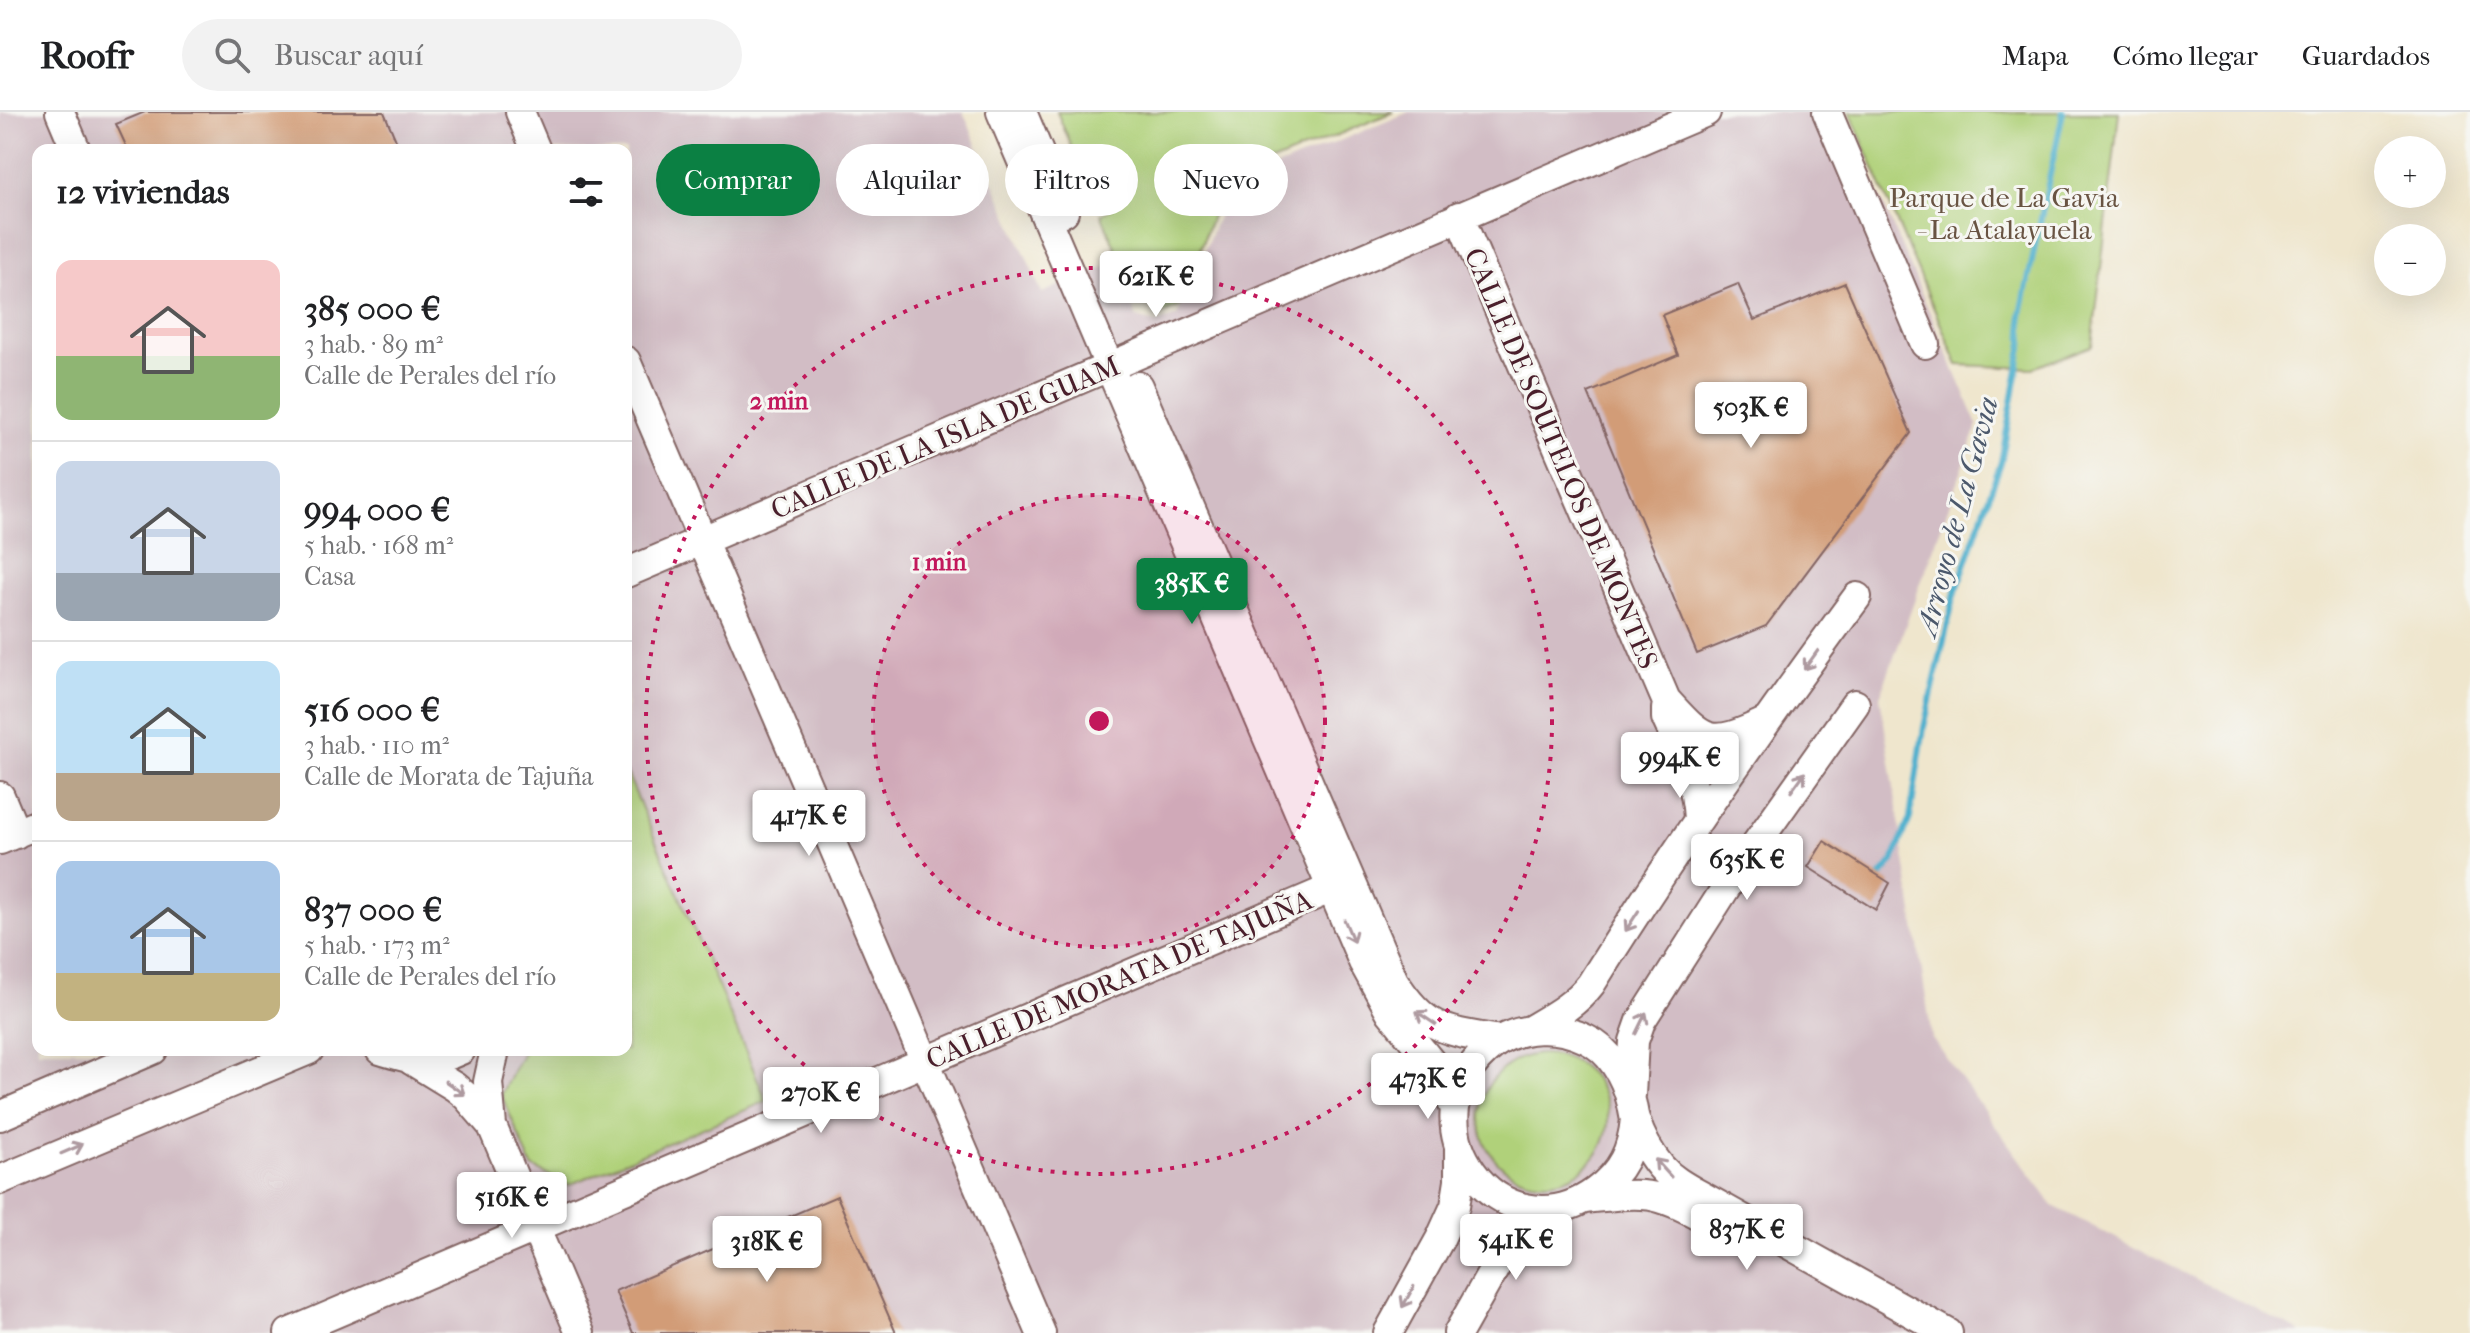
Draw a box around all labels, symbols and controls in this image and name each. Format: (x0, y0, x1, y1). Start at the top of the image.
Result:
search box (182, 19, 742, 91)
text: Roofr (40, 33, 134, 78)
icon: search (210, 33, 254, 77)
text: Buscar aquí (274, 38, 423, 73)
text: Mapa (2002, 39, 2069, 72)
text: Cómo llegar (2113, 39, 2258, 72)
text: Guardados (2302, 39, 2430, 72)
map controls (2374, 136, 2446, 296)
button: + (2374, 136, 2446, 208)
chip: Comprar (656, 144, 820, 216)
chip: Alquilar (836, 144, 989, 216)
chip: Filtros (1005, 144, 1138, 216)
chip: Nuevo (1154, 144, 1288, 216)
icon: filters (564, 170, 608, 214)
text: 12 viviendas (56, 172, 230, 212)
park label: Parque de La Gavia - La Atalayuela (1889, 181, 2120, 246)
button: − (2374, 224, 2446, 296)
street label: CALLE DE SOUTELOS DE MONTES (1458, 243, 1665, 674)
pin: 621K € (1091, 251, 1221, 319)
text: 621K € (1118, 261, 1194, 292)
text: 385 000 € (304, 289, 441, 329)
icon: home (120, 292, 216, 388)
text: 3 hab. · 89 m² (304, 329, 443, 360)
street label: CALLE DE LA ISLA DE GUAM (766, 349, 1125, 526)
text: Calle de Perales del río (304, 360, 556, 391)
pin: 503K € (1686, 382, 1816, 450)
text: 2 min (750, 387, 809, 415)
text: 503K € (1713, 392, 1789, 423)
water label: Arroyo de La Gavia (1908, 393, 2006, 643)
text: 994 000 € (304, 490, 451, 530)
icon: home (120, 493, 216, 589)
text: 5 hab. · 168 m² (304, 530, 453, 561)
text: 1 min (912, 548, 967, 576)
pin: 385K € (1127, 558, 1257, 626)
text: Casa (304, 561, 355, 592)
text: 385K € (1155, 568, 1229, 599)
one-way arrow (1802, 649, 1819, 670)
text: 516 000 € (304, 690, 440, 730)
icon: home (120, 693, 216, 789)
centre of rings (1085, 707, 1113, 735)
text: 3 hab. · 110 m² (304, 730, 449, 761)
pin: 994K € (1615, 732, 1745, 800)
text: 994K € (1639, 742, 1721, 773)
text: Calle de Morata de Tajuña (304, 761, 594, 792)
one-way arrow (1790, 772, 1807, 794)
pin: 417K € (744, 790, 874, 858)
text: 417K € (770, 800, 848, 831)
pin: 635K € (1682, 834, 1812, 902)
text: 635K € (1709, 844, 1785, 875)
street label: CALLE DE MORATA DE TAJUÑA (921, 883, 1318, 1076)
text: 837 000 € (304, 890, 443, 930)
icon: home (120, 893, 216, 989)
one-way arrow (1624, 909, 1640, 932)
one-way arrow (1343, 918, 1358, 943)
text: 5 hab. · 173 m² (304, 930, 449, 961)
text: Calle de Perales del río (304, 961, 556, 992)
one-way arrow (1416, 1010, 1438, 1026)
one-way arrow (1634, 1012, 1649, 1036)
pin: 473K € (1363, 1053, 1493, 1121)
text: 473K € (1389, 1063, 1467, 1094)
pin: 270K € (756, 1067, 886, 1135)
text: 270K € (781, 1077, 861, 1108)
one-way arrow (444, 1080, 466, 1096)
one-way arrow (59, 1141, 84, 1156)
one-way arrow (1655, 1158, 1673, 1178)
pin: 516K € (447, 1172, 577, 1240)
text: 516K € (475, 1182, 549, 1213)
pin: 837K € (1682, 1204, 1812, 1272)
pin: 541K € (1451, 1214, 1581, 1282)
text: 837K € (1709, 1214, 1785, 1245)
pin: 318K € (702, 1216, 832, 1284)
text: 541K € (1478, 1224, 1554, 1255)
text: 318K € (731, 1226, 803, 1257)
one-way arrow (1400, 1285, 1416, 1308)

